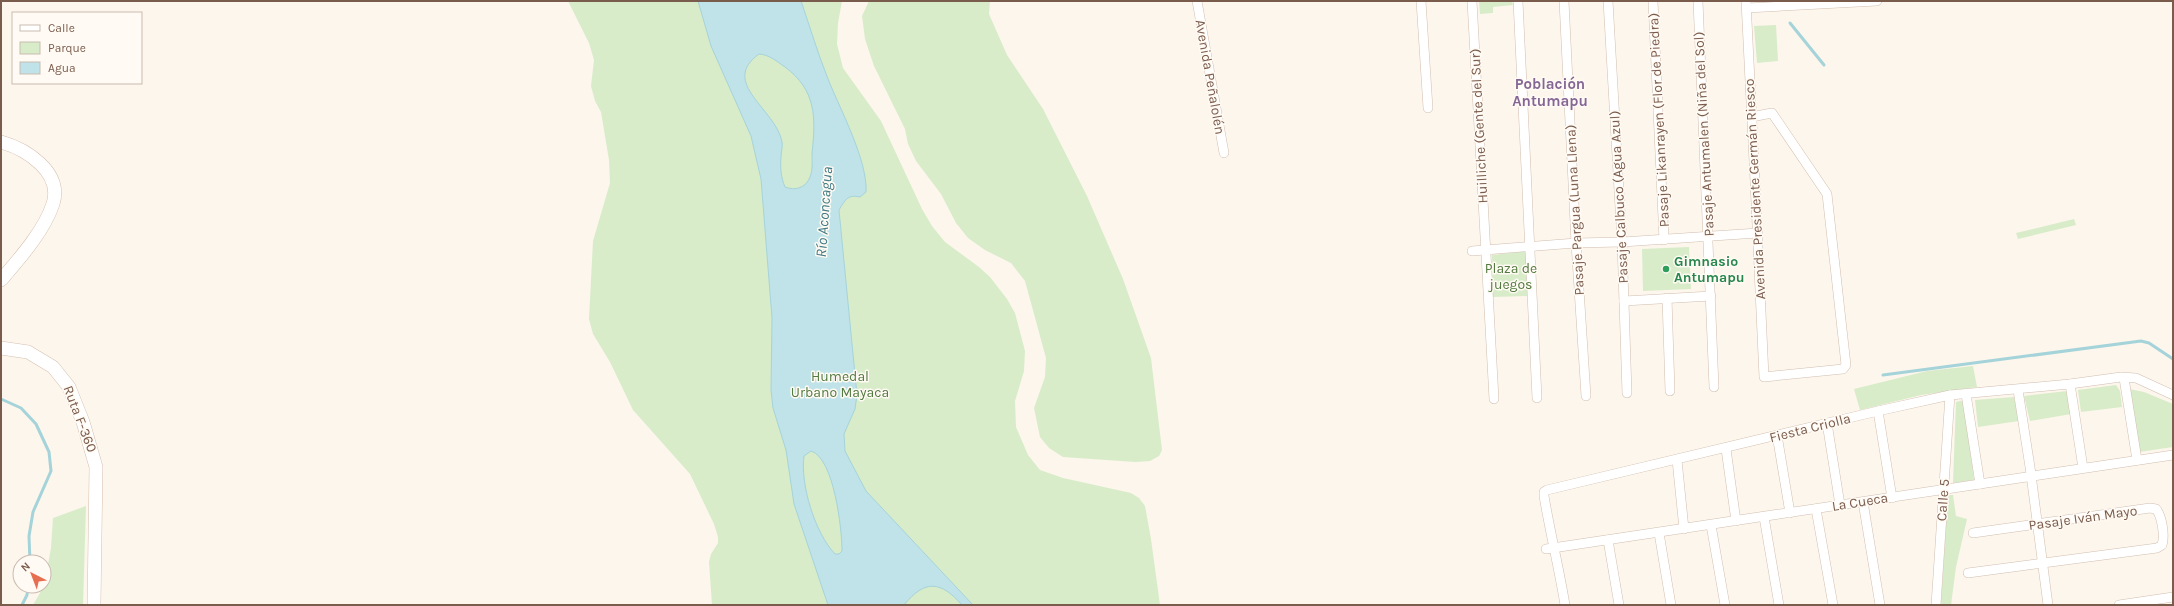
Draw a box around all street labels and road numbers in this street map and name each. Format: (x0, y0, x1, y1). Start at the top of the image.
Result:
street label: Pasaje Likanrayen (Flor de Piedra) (1645, 12, 1673, 228)
street label: Avenida Peñalolén (1192, 18, 1228, 136)
street label: Pasaje Antumalen (Niña del Sol) (1690, 31, 1718, 237)
street label: Huilliche (Gente del Sur) (1466, 48, 1492, 204)
street label: Avenida Presidente Germán Riesco (1741, 78, 1769, 300)
street label: Pasaje Calbuco (Agua Azul) (1606, 110, 1632, 284)
street label: Pasaje Pargua (Luna Llena) (1562, 124, 1588, 296)
street label: Ruta F-360 (59, 383, 101, 455)
street label: Fiesta Criolla (1767, 410, 1853, 446)
street label: Calle 5 (1933, 478, 1953, 522)
street label: La Cueca (1831, 489, 1889, 515)
street label: Pasaje Iván Mayo (2028, 502, 2138, 534)

